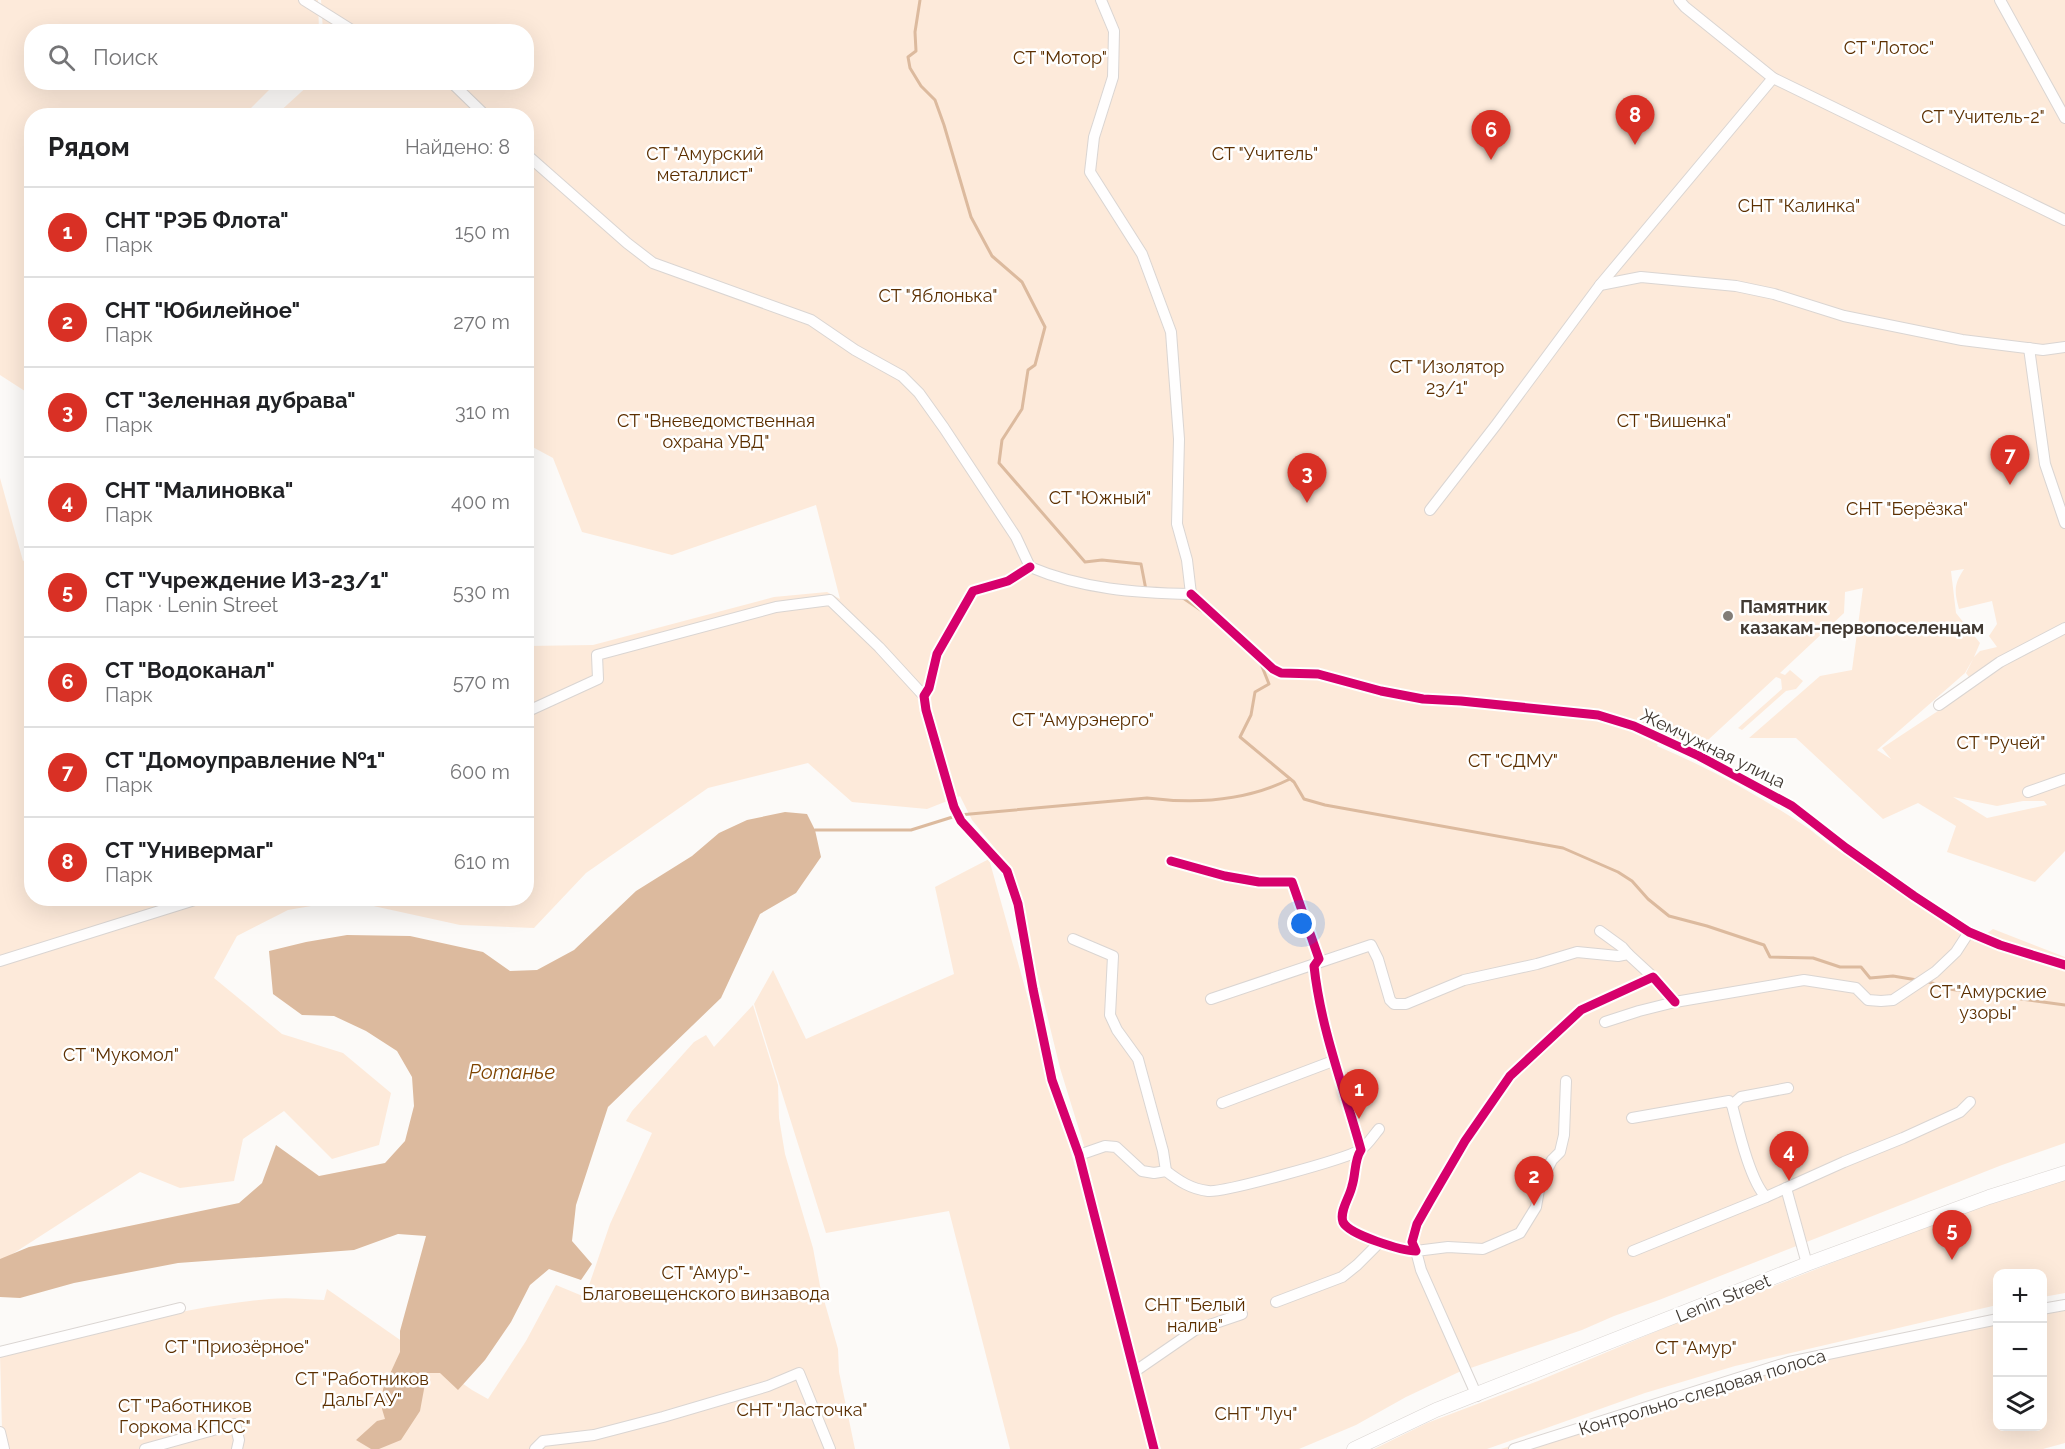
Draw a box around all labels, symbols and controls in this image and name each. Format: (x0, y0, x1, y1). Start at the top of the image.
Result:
search box (24, 24, 534, 90)
park label: СТ "Лотос" (1844, 37, 1934, 58)
icon: search (45, 41, 78, 74)
text: Поиск (93, 44, 158, 70)
park label: СТ "Мотор" (1013, 47, 1107, 68)
pin: 8 (1616, 96, 1654, 145)
park label: СТ "Учитель-2" (1921, 106, 2045, 127)
pin: 6 (1472, 110, 1510, 160)
text: Рядом (48, 132, 130, 162)
text: Найдено: 8 (405, 135, 510, 159)
park label: СТ "Амурский металлист" (646, 143, 764, 185)
park label: СТ "Учитель" (1212, 143, 1318, 164)
park label: СНТ "Калинка" (1738, 195, 1860, 216)
text: СНТ "РЭБ Флота" (105, 207, 289, 233)
text: 1 (63, 220, 72, 244)
text: 150 m (455, 220, 510, 244)
text: Парк (105, 233, 153, 257)
park label: СТ "Яблонька" (878, 285, 998, 306)
text: СНТ "Юбилейное" (105, 297, 300, 323)
text: 2 (62, 310, 73, 334)
text: 270 m (453, 310, 510, 334)
text: Парк (105, 323, 153, 347)
park label: СТ "Изолятор 23/1" (1390, 356, 1504, 398)
text: СТ "Зеленная дубрава" (105, 387, 356, 413)
text: 3 (62, 400, 73, 424)
text: 310 m (455, 400, 510, 424)
park label: СТ "Вневедомственная охрана УВД" (617, 410, 815, 452)
park label: СТ "Вишенка" (1617, 410, 1731, 431)
text: Парк (105, 413, 153, 437)
pin: 7 (1990, 436, 2030, 485)
pin: 3 (1288, 454, 1326, 503)
text: СНТ "Малиновка" (105, 477, 293, 503)
park label: СТ "Южный" (1049, 487, 1151, 508)
text: 4 (62, 490, 73, 514)
text: 400 m (451, 490, 510, 514)
park label: СНТ "Берёзка" (1846, 498, 1968, 519)
text: Парк (105, 503, 153, 527)
text: СТ "Учреждение ИЗ-23/1" (105, 567, 389, 593)
text: 5 (62, 580, 73, 604)
text: 530 m (453, 580, 510, 604)
text: Парк · Lenin Street (105, 593, 278, 617)
place label: Памятник казакам-первопоселенцам (1740, 596, 1984, 638)
marker: Памятник казакам-первопоселенцам (1721, 609, 1735, 623)
text: СТ "Водоканал" (105, 657, 275, 683)
text: 6 (61, 670, 74, 694)
text: 570 m (453, 670, 510, 694)
text: Парк (105, 683, 153, 707)
street label: Жемчужная улица (1637, 704, 1789, 792)
park label: СТ "Амурэнерго" (1012, 709, 1154, 730)
park label: СТ "Ручей" (1957, 732, 2046, 753)
text: СТ "Домоуправление №1" (105, 747, 385, 773)
park label: СТ "СДМУ" (1468, 750, 1558, 771)
text: 7 (62, 760, 73, 784)
text: 600 m (450, 760, 510, 784)
text: Парк (105, 773, 153, 797)
text: СТ "Универмаг" (105, 837, 274, 863)
text: 8 (61, 850, 74, 874)
text: 610 m (454, 850, 510, 874)
text: Парк (105, 863, 153, 887)
your location (1287, 909, 1316, 938)
park label: СТ "Амурские узоры" (1929, 981, 2047, 1023)
park label: СТ "Мукомол" (63, 1044, 179, 1065)
water label: Ротанье (469, 1060, 555, 1084)
pin: 1 (1340, 1070, 1378, 1119)
pin: 4 (1770, 1132, 1808, 1181)
pin: 2 (1514, 1156, 1553, 1206)
pin: 5 (1932, 1210, 1972, 1260)
park label: СТ "Амур"- Благовещенского винзавода (582, 1262, 830, 1304)
street label: Lenin Street (1673, 1269, 1773, 1327)
map controls (1993, 1269, 2047, 1431)
button: + (1993, 1269, 2047, 1323)
park label: СНТ "Белый налив" (1145, 1294, 1246, 1336)
button: − (1993, 1323, 2047, 1377)
park label: СТ "Приозёрное" (165, 1336, 309, 1357)
park label: СТ "Амур" (1655, 1337, 1737, 1358)
street label: Контрольно-следовая полоса (1576, 1344, 1828, 1440)
park label: СТ "Работников ДальГАУ" (295, 1368, 429, 1410)
button: layers (1993, 1377, 2047, 1431)
park label: СТ "Работников Горкома КПСС" (118, 1395, 252, 1437)
park label: СНТ "Ласточка" (736, 1399, 868, 1420)
park label: СНТ "Луч" (1215, 1403, 1297, 1424)

